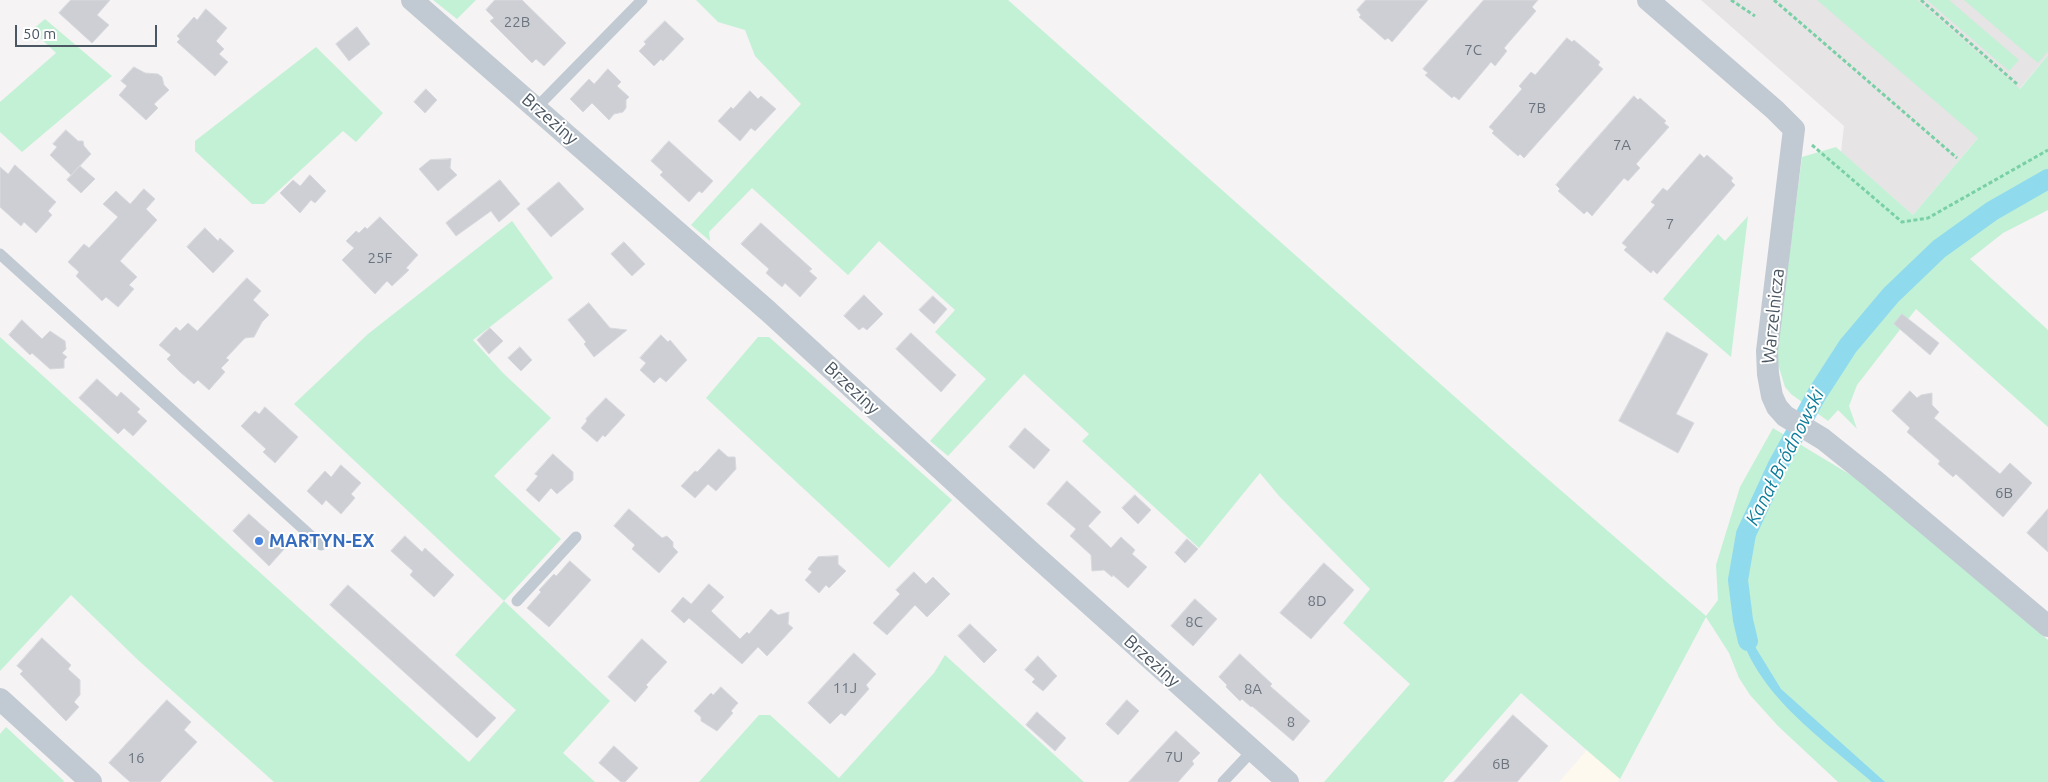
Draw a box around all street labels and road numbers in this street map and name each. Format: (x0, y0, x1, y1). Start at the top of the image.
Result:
street label: Brzeziny (517, 89, 583, 149)
street label: Warzelnicza (1757, 267, 1789, 365)
street label: Brzeziny (820, 357, 884, 419)
street label: Brzeziny (1120, 630, 1184, 692)

